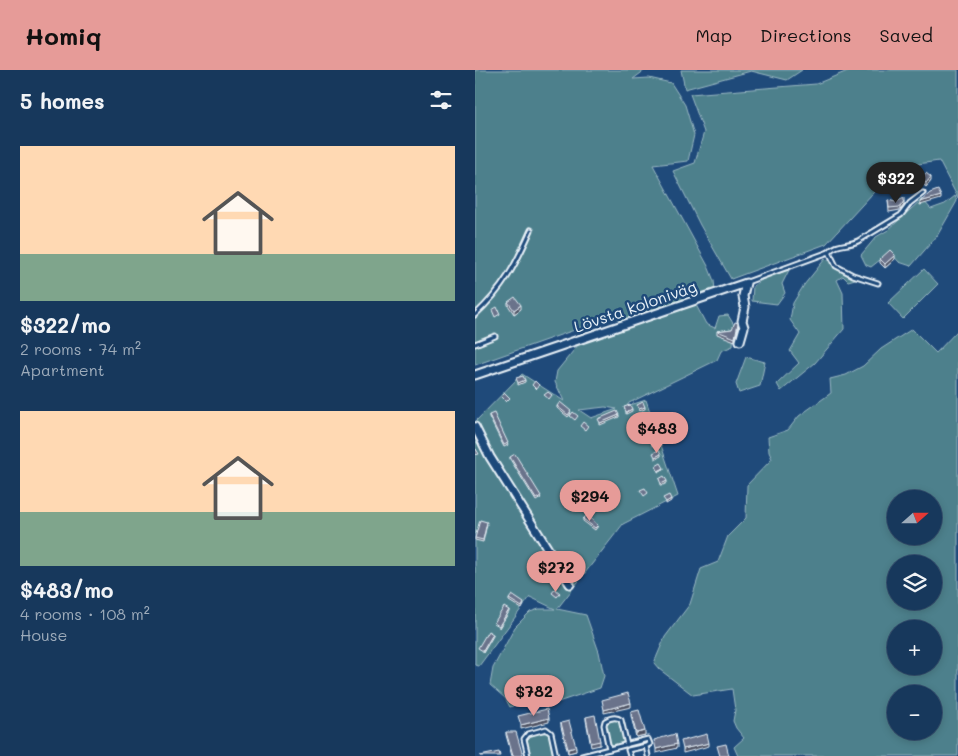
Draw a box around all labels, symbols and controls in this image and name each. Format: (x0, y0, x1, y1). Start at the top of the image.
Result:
text: Homiq (25, 20, 102, 51)
text: Map (695, 23, 732, 47)
text: Directions (760, 23, 852, 47)
text: Saved (880, 23, 933, 47)
icon: filters (427, 86, 455, 114)
text: 5 homes (20, 87, 105, 114)
pin: $322 (866, 162, 926, 204)
text: $322 (877, 167, 915, 188)
icon: home (193, 178, 283, 268)
street label: Lövsta koloniväg (571, 275, 699, 337)
text: $322/mo (20, 311, 111, 338)
text: 2 rooms · 74 m² (20, 338, 141, 359)
text: Apartment (20, 359, 105, 380)
pin: $483 (627, 412, 687, 454)
text: $483 (637, 417, 677, 438)
icon: home (193, 443, 283, 533)
pin: $294 (560, 480, 620, 522)
text: $294 (571, 485, 609, 506)
north arrow (887, 490, 943, 545)
map controls (887, 490, 942, 740)
pin: $272 (526, 550, 586, 593)
button: layers (887, 555, 942, 610)
text: $272 (538, 556, 574, 577)
text: $483/mo (20, 576, 114, 603)
text: 4 rooms · 108 m² (20, 603, 150, 624)
button: + (887, 620, 942, 675)
text: House (20, 624, 67, 645)
pin: $782 (504, 674, 564, 717)
text: $782 (515, 680, 553, 701)
button: − (887, 685, 942, 740)

